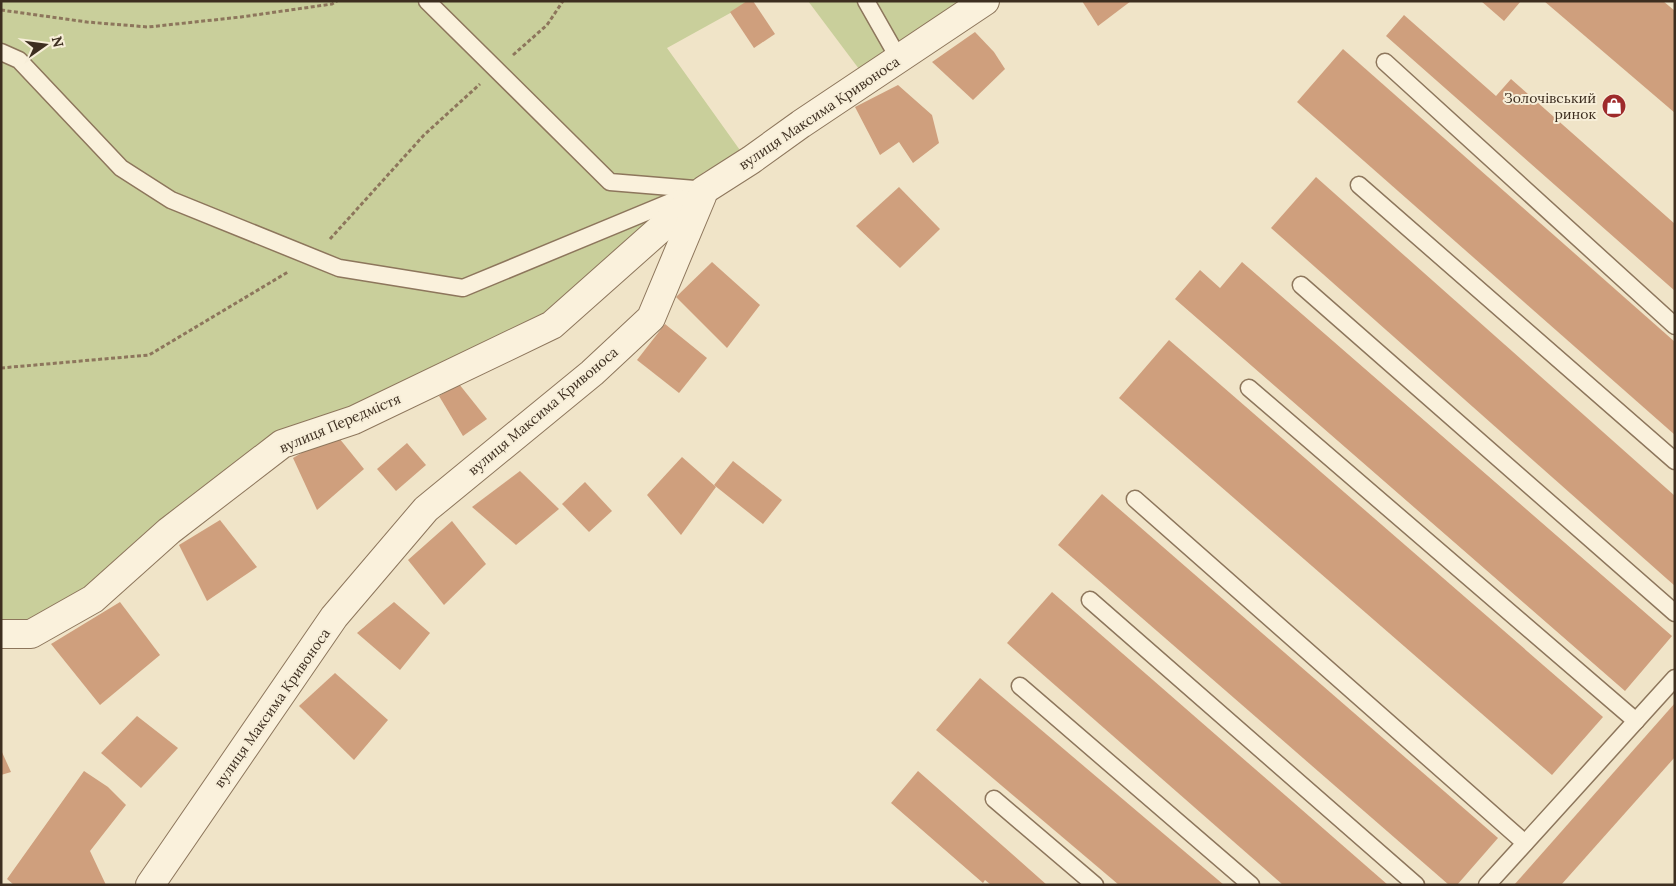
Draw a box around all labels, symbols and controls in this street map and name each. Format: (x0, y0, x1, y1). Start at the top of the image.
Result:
north arrow (20, 20, 70, 70)
text: N (48, 34, 68, 49)
street label: вулиця Максима Кривоноса (735, 52, 903, 174)
place label: Золочівський ринок (1504, 89, 1596, 123)
shop icon: Золочівський ринок (1601, 93, 1627, 119)
street label: вулиця Максима Кривоноса (464, 343, 622, 479)
street label: вулиця Передмістя (277, 389, 403, 457)
street label: вулиця Максима Кривоноса (210, 625, 334, 791)

